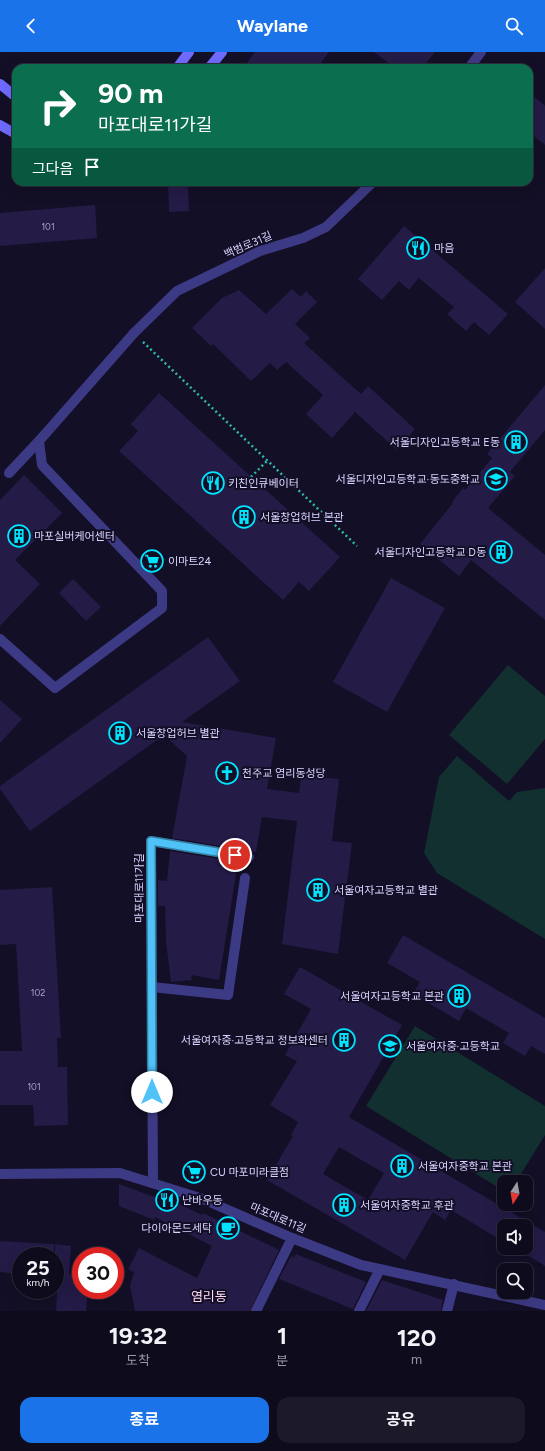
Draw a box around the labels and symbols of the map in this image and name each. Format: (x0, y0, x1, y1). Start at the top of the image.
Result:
house number: 101 (41, 221, 55, 232)
street label: 백범로31길 (222, 229, 274, 261)
restaurant icon: 마음 (405, 235, 431, 261)
place label: 마음 (434, 242, 454, 255)
building icon: 서울디자인고등학교 E동 (503, 429, 529, 455)
place label: 서울디자인고등학교 E동 (390, 436, 500, 449)
school or university icon: 서울디자인고등학교·동도중학교 (483, 466, 509, 492)
restaurant icon: 키친인큐베이터 (200, 470, 226, 496)
place label: 서울디자인고등학교·동도중학교 (336, 473, 480, 486)
place label: 키친인큐베이터 (228, 477, 299, 490)
building icon: 서울창업허브 본관 (231, 504, 257, 530)
place label: 서울창업허브 본관 (260, 511, 344, 524)
building icon: 마포실버케어센터 (6, 523, 32, 549)
place label: 마포실버케어센터 (34, 530, 115, 543)
building icon: 서울디자인고등학교 D동 (488, 539, 514, 565)
place label: 서울디자인고등학교 D동 (375, 546, 486, 559)
supermarket icon: 이마트24 (139, 548, 165, 574)
place label: 이마트24 (168, 555, 212, 568)
building icon: 서울창업허브 별관 (107, 720, 133, 746)
place label: 서울창업허브 별관 (136, 727, 220, 740)
church icon: 천주교 염리동성당 (214, 760, 240, 786)
place label: 천주교 염리동성당 (242, 767, 326, 780)
pin (218, 838, 252, 872)
street label: 마포대로11가길 (133, 853, 146, 923)
building icon: 서울여자고등학교 별관 (305, 877, 331, 903)
place label: 서울여자고등학교 별관 (334, 884, 438, 897)
building icon: 서울여자고등학교 본관 (446, 983, 472, 1009)
house number: 102 (31, 987, 45, 998)
place label: 서울여자고등학교 본관 (340, 990, 444, 1003)
building icon: 서울여자중·고등학교 정보화센터 (331, 1027, 357, 1053)
school or university icon: 서울여자중·고등학교 (377, 1033, 403, 1059)
place label: 서울여자중·고등학교 정보화센터 (181, 1034, 328, 1047)
place label: 서울여자중·고등학교 (406, 1040, 500, 1053)
position arrow (131, 1071, 173, 1113)
house number: 101 (27, 1081, 41, 1092)
building icon: 서울여자중학교 본관 (389, 1153, 415, 1179)
supermarket icon: CU 마포미라클점 (181, 1159, 207, 1185)
place label: 서울여자중학교 본관 (418, 1160, 512, 1173)
place label: CU 마포미라클점 (210, 1166, 289, 1179)
north arrow (497, 1175, 533, 1211)
restaurant icon: 난바우동 (154, 1187, 180, 1213)
building icon: 서울여자중학교 후관 (331, 1192, 357, 1218)
place label: 난바우동 (182, 1194, 222, 1207)
place label: 서울여자중학교 후관 (360, 1199, 454, 1212)
street label: 마포대로11길 (248, 1200, 308, 1236)
cafe icon: 다이아몬드세탁 (215, 1215, 241, 1241)
place label: 다이아몬드세탁 (141, 1222, 212, 1235)
speed limit sign: 30 (72, 1247, 124, 1299)
district label: 염리동 (191, 1289, 227, 1304)

